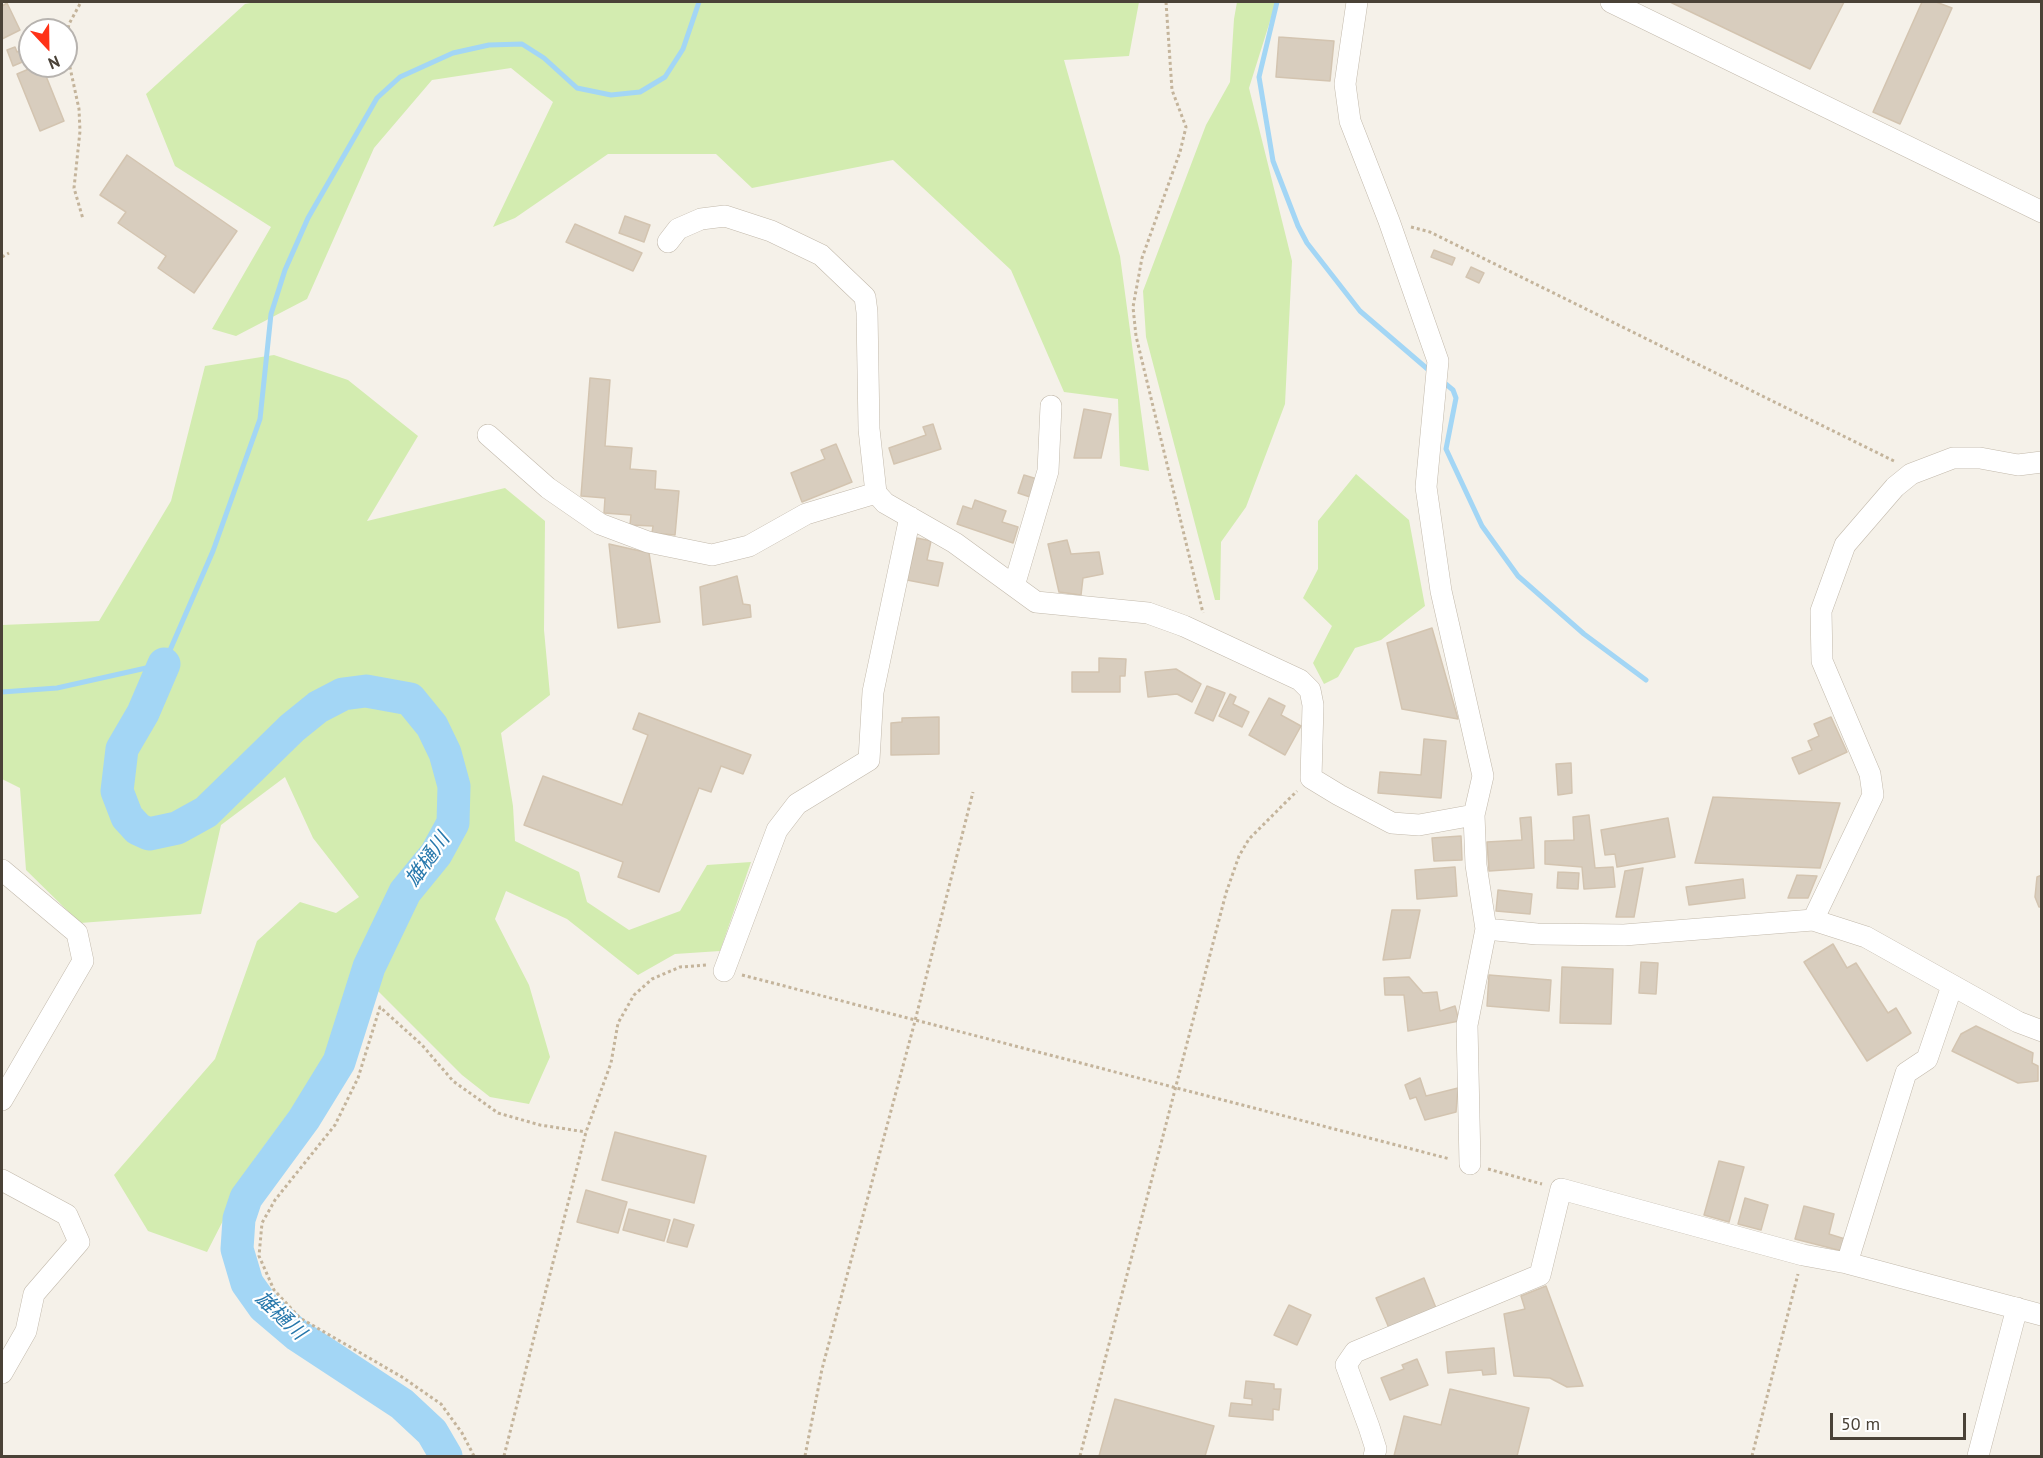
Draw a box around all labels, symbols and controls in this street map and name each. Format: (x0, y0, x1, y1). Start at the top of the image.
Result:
north arrow (18, 18, 78, 78)
text: N (45, 52, 63, 74)
water label: 雄樋川 (401, 829, 455, 891)
water label: 雄樋川 (250, 1287, 310, 1345)
scale bar (1833, 1401, 1970, 1439)
text: 50 m (1841, 1412, 1880, 1435)

